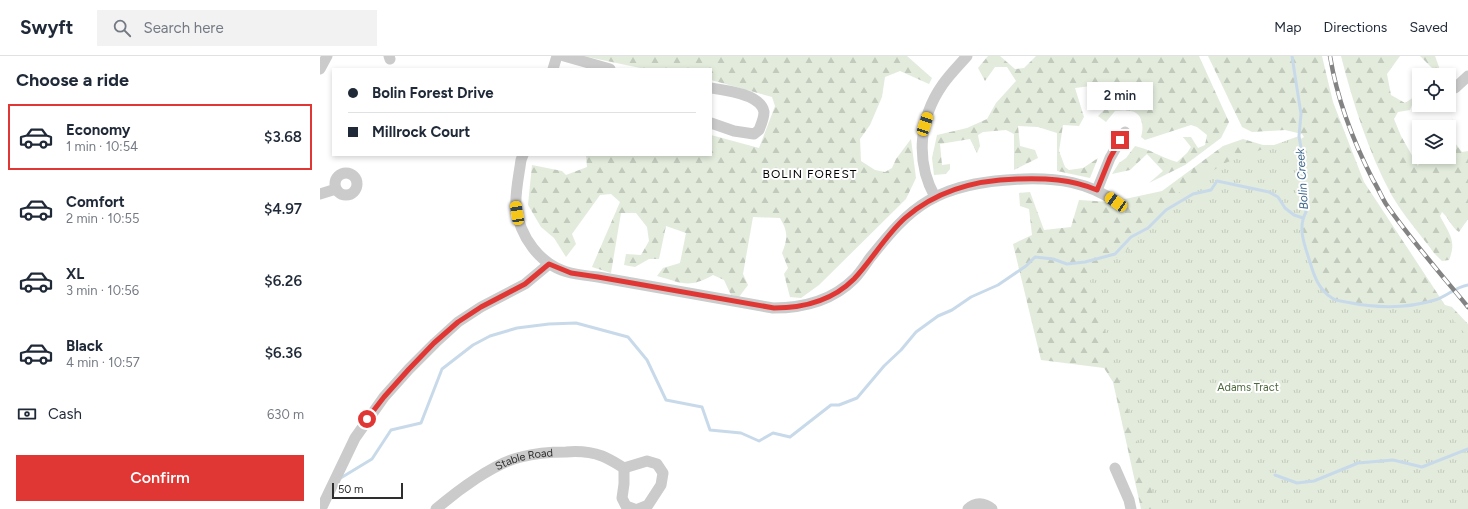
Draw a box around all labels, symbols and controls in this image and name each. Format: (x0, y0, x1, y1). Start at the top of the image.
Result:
search box (97, 10, 377, 46)
text: Swyft (20, 16, 73, 39)
icon: search (111, 17, 133, 39)
text: Search here (143, 19, 224, 37)
text: Map (1274, 19, 1302, 36)
text: Directions (1324, 19, 1387, 36)
text: Saved (1409, 19, 1448, 36)
map controls (1412, 68, 1456, 164)
button: locate (1412, 68, 1456, 112)
text: Choose a ride (16, 69, 129, 91)
callout: 2 min (1087, 82, 1153, 110)
text: Bolin Forest Drive (372, 84, 494, 102)
text: 2 min (1104, 88, 1136, 103)
car (916, 111, 934, 137)
icon: car (18, 119, 54, 155)
button: layers (1412, 120, 1456, 164)
text: Economy (66, 121, 131, 139)
text: Millrock Court (372, 123, 470, 141)
text: $3.68 (264, 128, 302, 146)
route end (1111, 131, 1129, 149)
text: 1 min · 10:54 (66, 139, 138, 154)
water label: Bolin Creek (1293, 147, 1311, 210)
district label: BOLIN FOREST (763, 167, 857, 181)
car (1103, 190, 1129, 214)
icon: car (18, 191, 54, 227)
text: Comfort (66, 193, 125, 211)
text: $4.97 (264, 200, 302, 218)
car (509, 200, 525, 226)
text: 2 min · 10:55 (66, 211, 139, 226)
icon: car (18, 263, 54, 299)
text: XL (66, 265, 84, 283)
text: $6.26 (264, 272, 302, 290)
text: 3 min · 10:56 (66, 283, 139, 298)
icon: car (18, 335, 54, 371)
text: Black (66, 337, 103, 355)
text: $6.36 (265, 344, 302, 362)
text: 4 min · 10:57 (66, 355, 140, 370)
park label: Adams Tract (1217, 381, 1279, 394)
icon: cash (16, 403, 38, 425)
text: Cash (48, 405, 82, 423)
text: 630 m (267, 407, 304, 422)
route start (358, 410, 376, 428)
street label: Stable Road (493, 446, 553, 473)
button: Confirm (16, 455, 304, 501)
scale bar (332, 481, 403, 500)
text: 50 m (338, 483, 363, 496)

